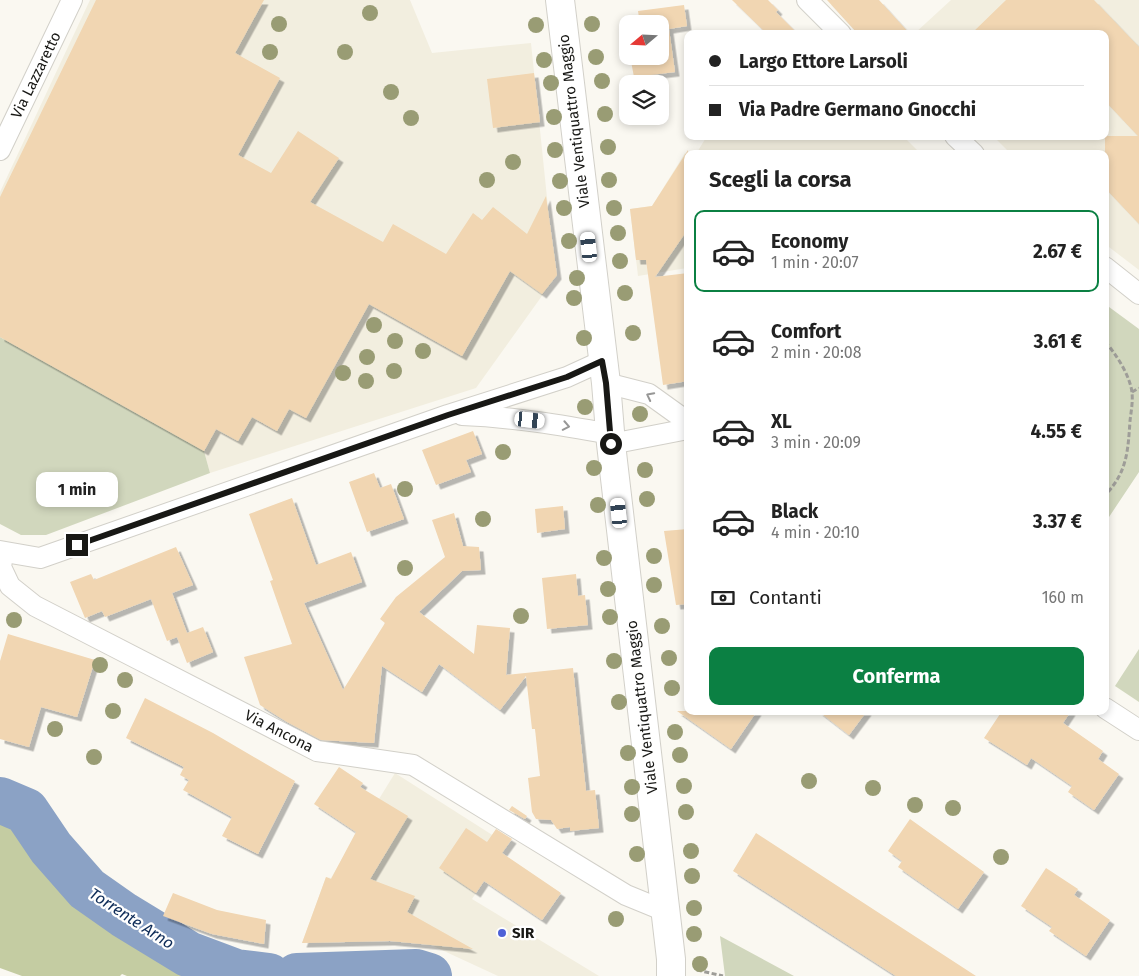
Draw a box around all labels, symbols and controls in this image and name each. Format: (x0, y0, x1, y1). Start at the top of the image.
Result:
north arrow (619, 15, 669, 65)
map controls (619, 15, 669, 125)
street label: Via Lazzaretto (7, 29, 65, 121)
street label: Viale Ventiquattro Maggio (554, 33, 594, 209)
text: Largo Ettore Larsoli (739, 50, 908, 73)
button: layers (619, 75, 669, 125)
text: Via Padre Germano Gnocchi (739, 98, 976, 121)
text: Scegli la corsa (709, 166, 852, 193)
icon: car (711, 229, 756, 274)
text: Economy (771, 230, 848, 253)
car (579, 231, 598, 263)
text: 2.67 € (1033, 240, 1082, 263)
text: 1 min · 20:07 (771, 253, 859, 272)
icon: car (711, 319, 756, 364)
text: Comfort (771, 320, 841, 343)
text: 3.61 € (1034, 330, 1082, 353)
text: 2 min · 20:08 (771, 343, 862, 362)
one-way arrow (646, 392, 655, 402)
icon: car (711, 409, 756, 454)
text: XL (771, 410, 792, 433)
car (514, 411, 545, 429)
one-way arrow (561, 420, 570, 430)
text: 4.55 € (1031, 420, 1082, 443)
route start (600, 433, 622, 455)
text: 3 min · 20:09 (771, 433, 861, 452)
callout: 1 min (36, 472, 118, 508)
text: 1 min (58, 480, 96, 499)
car (609, 497, 628, 529)
icon: car (711, 499, 756, 544)
text: Black (771, 500, 818, 523)
text: 3.37 € (1033, 510, 1082, 533)
text: 4 min · 20:10 (771, 523, 860, 542)
route end (66, 534, 88, 556)
icon: cash (709, 584, 737, 612)
text: Contanti (749, 586, 822, 609)
text: 160 m (1042, 588, 1084, 607)
street label: Viale Ventiquattro Maggio (622, 619, 662, 795)
button: Conferma (709, 647, 1084, 705)
street label: Via Ancona (242, 706, 316, 756)
water label: Torrente Arno (86, 884, 178, 953)
place label: SIR (512, 924, 535, 942)
marker: SIR (496, 927, 508, 939)

